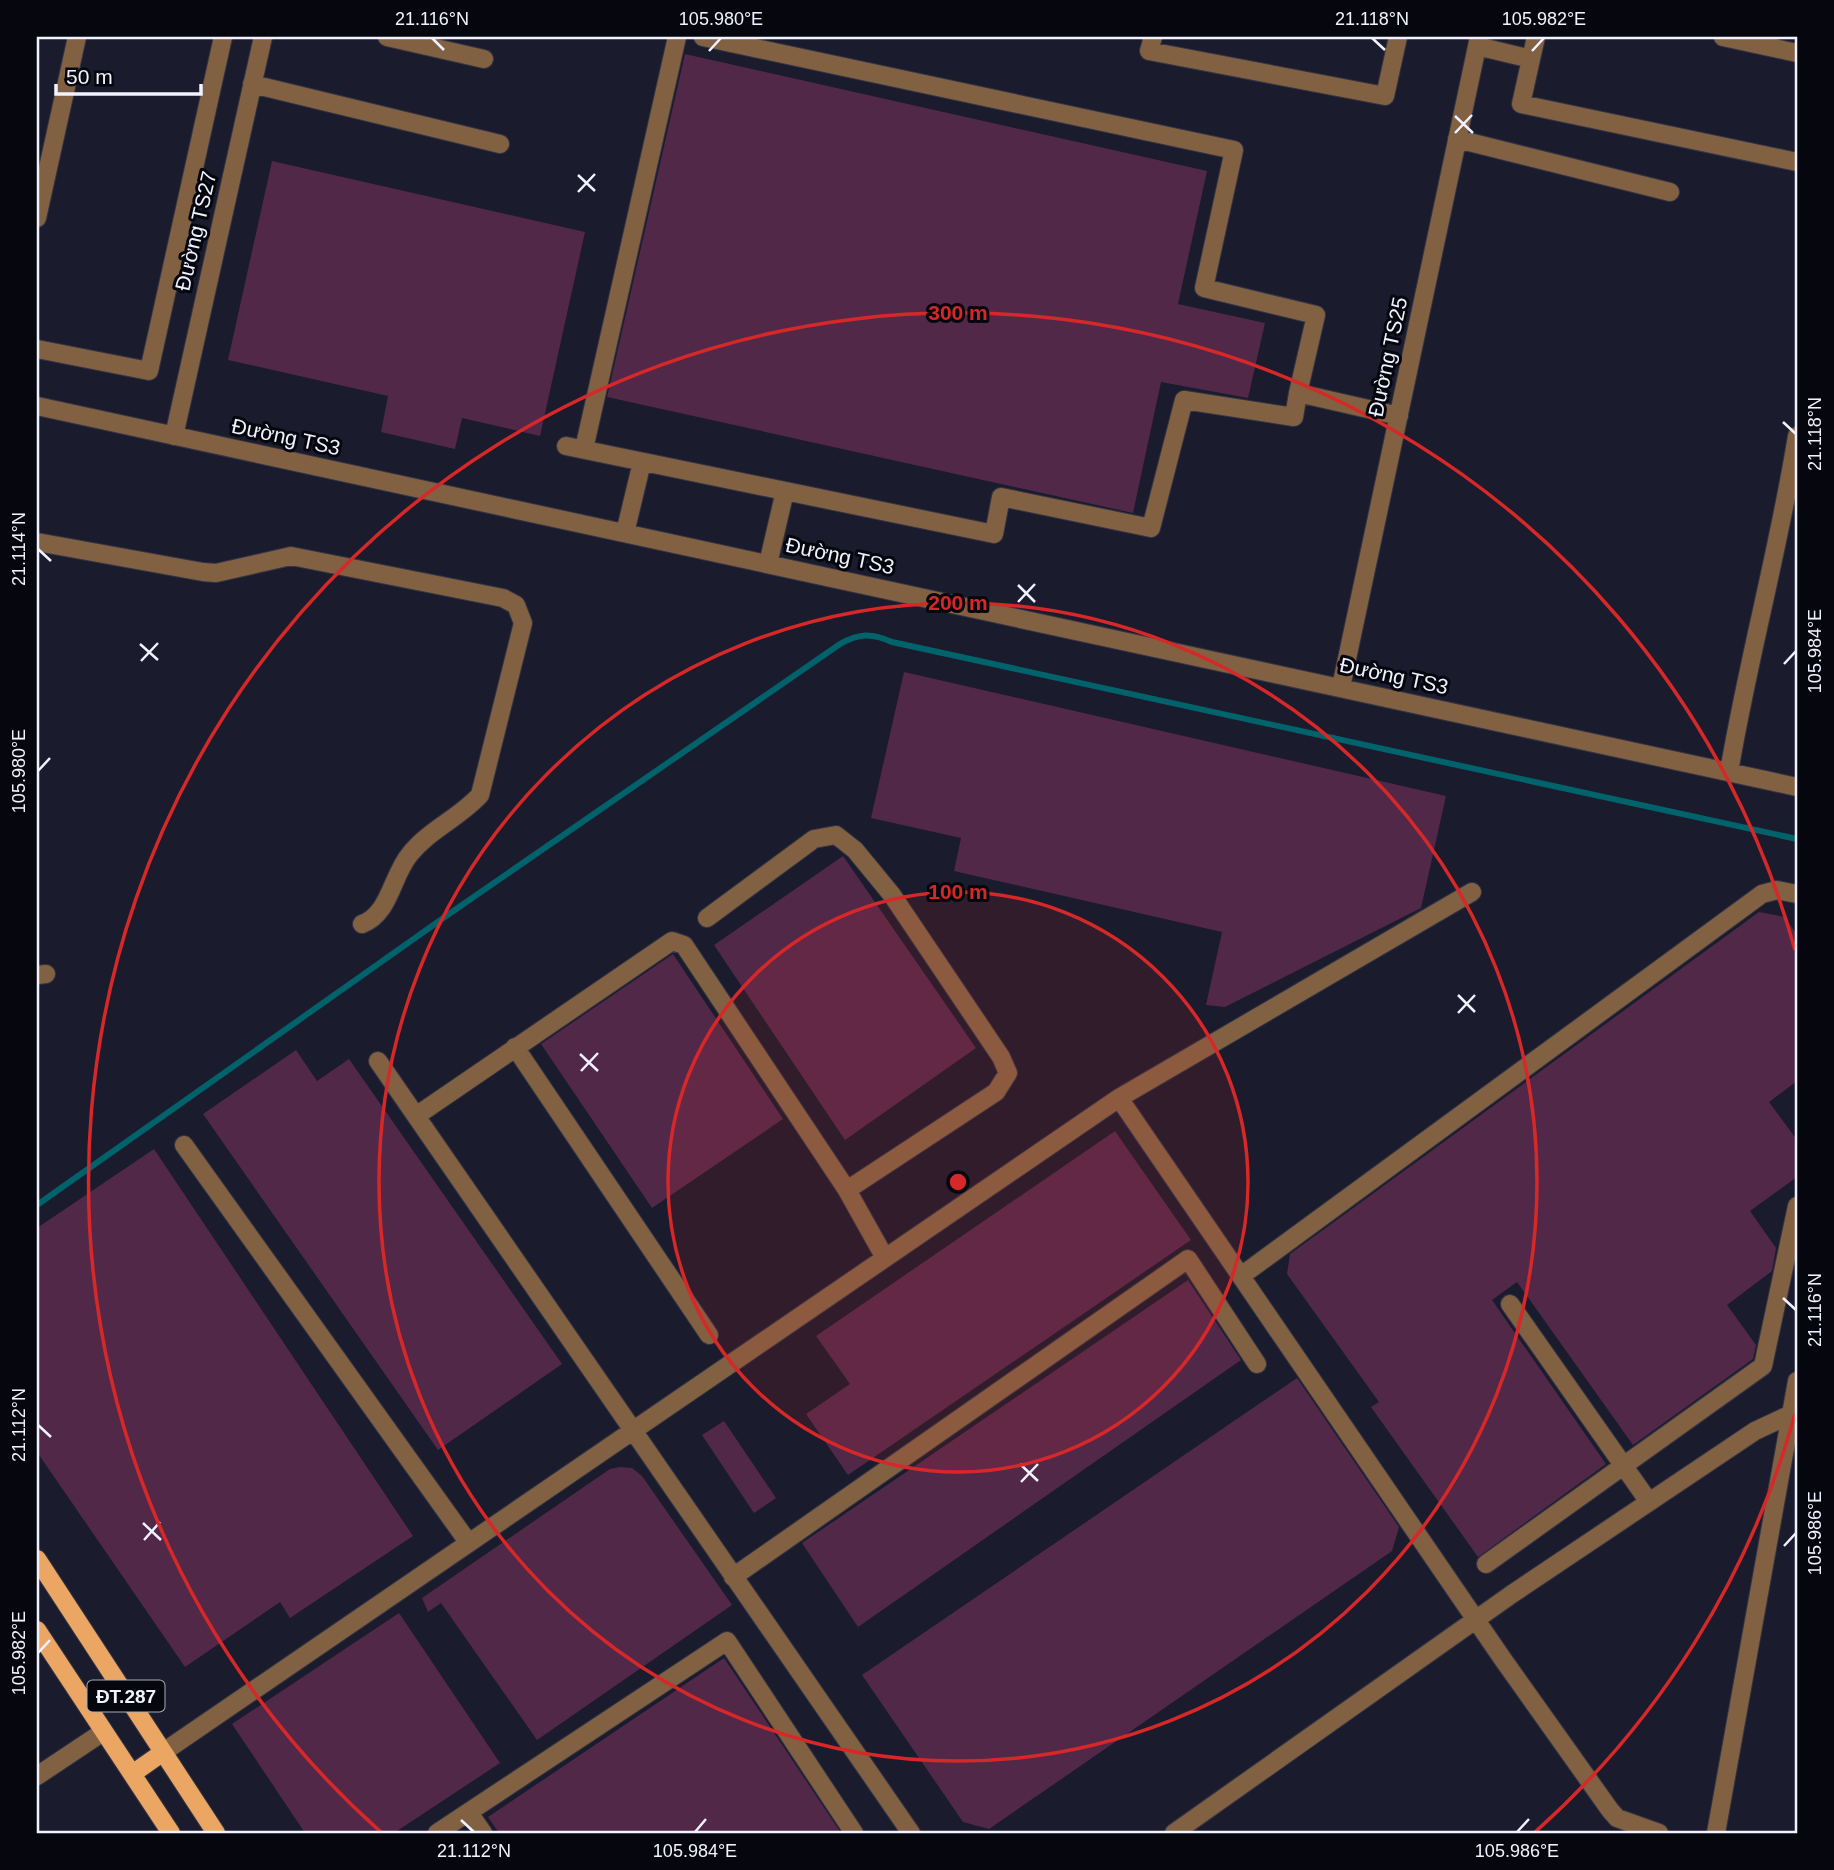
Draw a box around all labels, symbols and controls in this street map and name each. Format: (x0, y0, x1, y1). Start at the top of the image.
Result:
text: 21.116°N (395, 9, 469, 29)
text: 105.980°E (679, 9, 763, 29)
text: 21.118°N (1335, 9, 1409, 29)
text: 105.982°E (1502, 9, 1586, 29)
scale bar (56, 52, 201, 96)
text: 50 m (66, 65, 113, 88)
street label: Đường TS27 (171, 169, 220, 293)
street label: Đường TS25 (1364, 295, 1411, 419)
text: 300 m (928, 301, 988, 324)
text: 21.118°N (1805, 397, 1825, 471)
street label: Đường TS3 (230, 414, 342, 459)
text: 21.114°N (9, 512, 29, 586)
street label: Đường TS3 (784, 533, 896, 578)
text: 200 m (928, 591, 988, 614)
text: 105.984°E (1805, 609, 1825, 693)
street label: Đường TS3 (1338, 653, 1450, 698)
text: 105.980°E (9, 729, 29, 813)
text: 100 m (928, 880, 988, 903)
centre of rings (946, 1170, 970, 1194)
text: 21.116°N (1805, 1273, 1825, 1347)
text: 21.112°N (9, 1388, 29, 1462)
text: 105.986°E (1805, 1491, 1825, 1575)
text: 105.982°E (9, 1611, 29, 1695)
road number: ĐT.287 (88, 1680, 164, 1712)
text: 21.112°N (437, 1841, 511, 1861)
text: 105.984°E (653, 1841, 737, 1861)
text: 105.986°E (1475, 1841, 1559, 1861)

